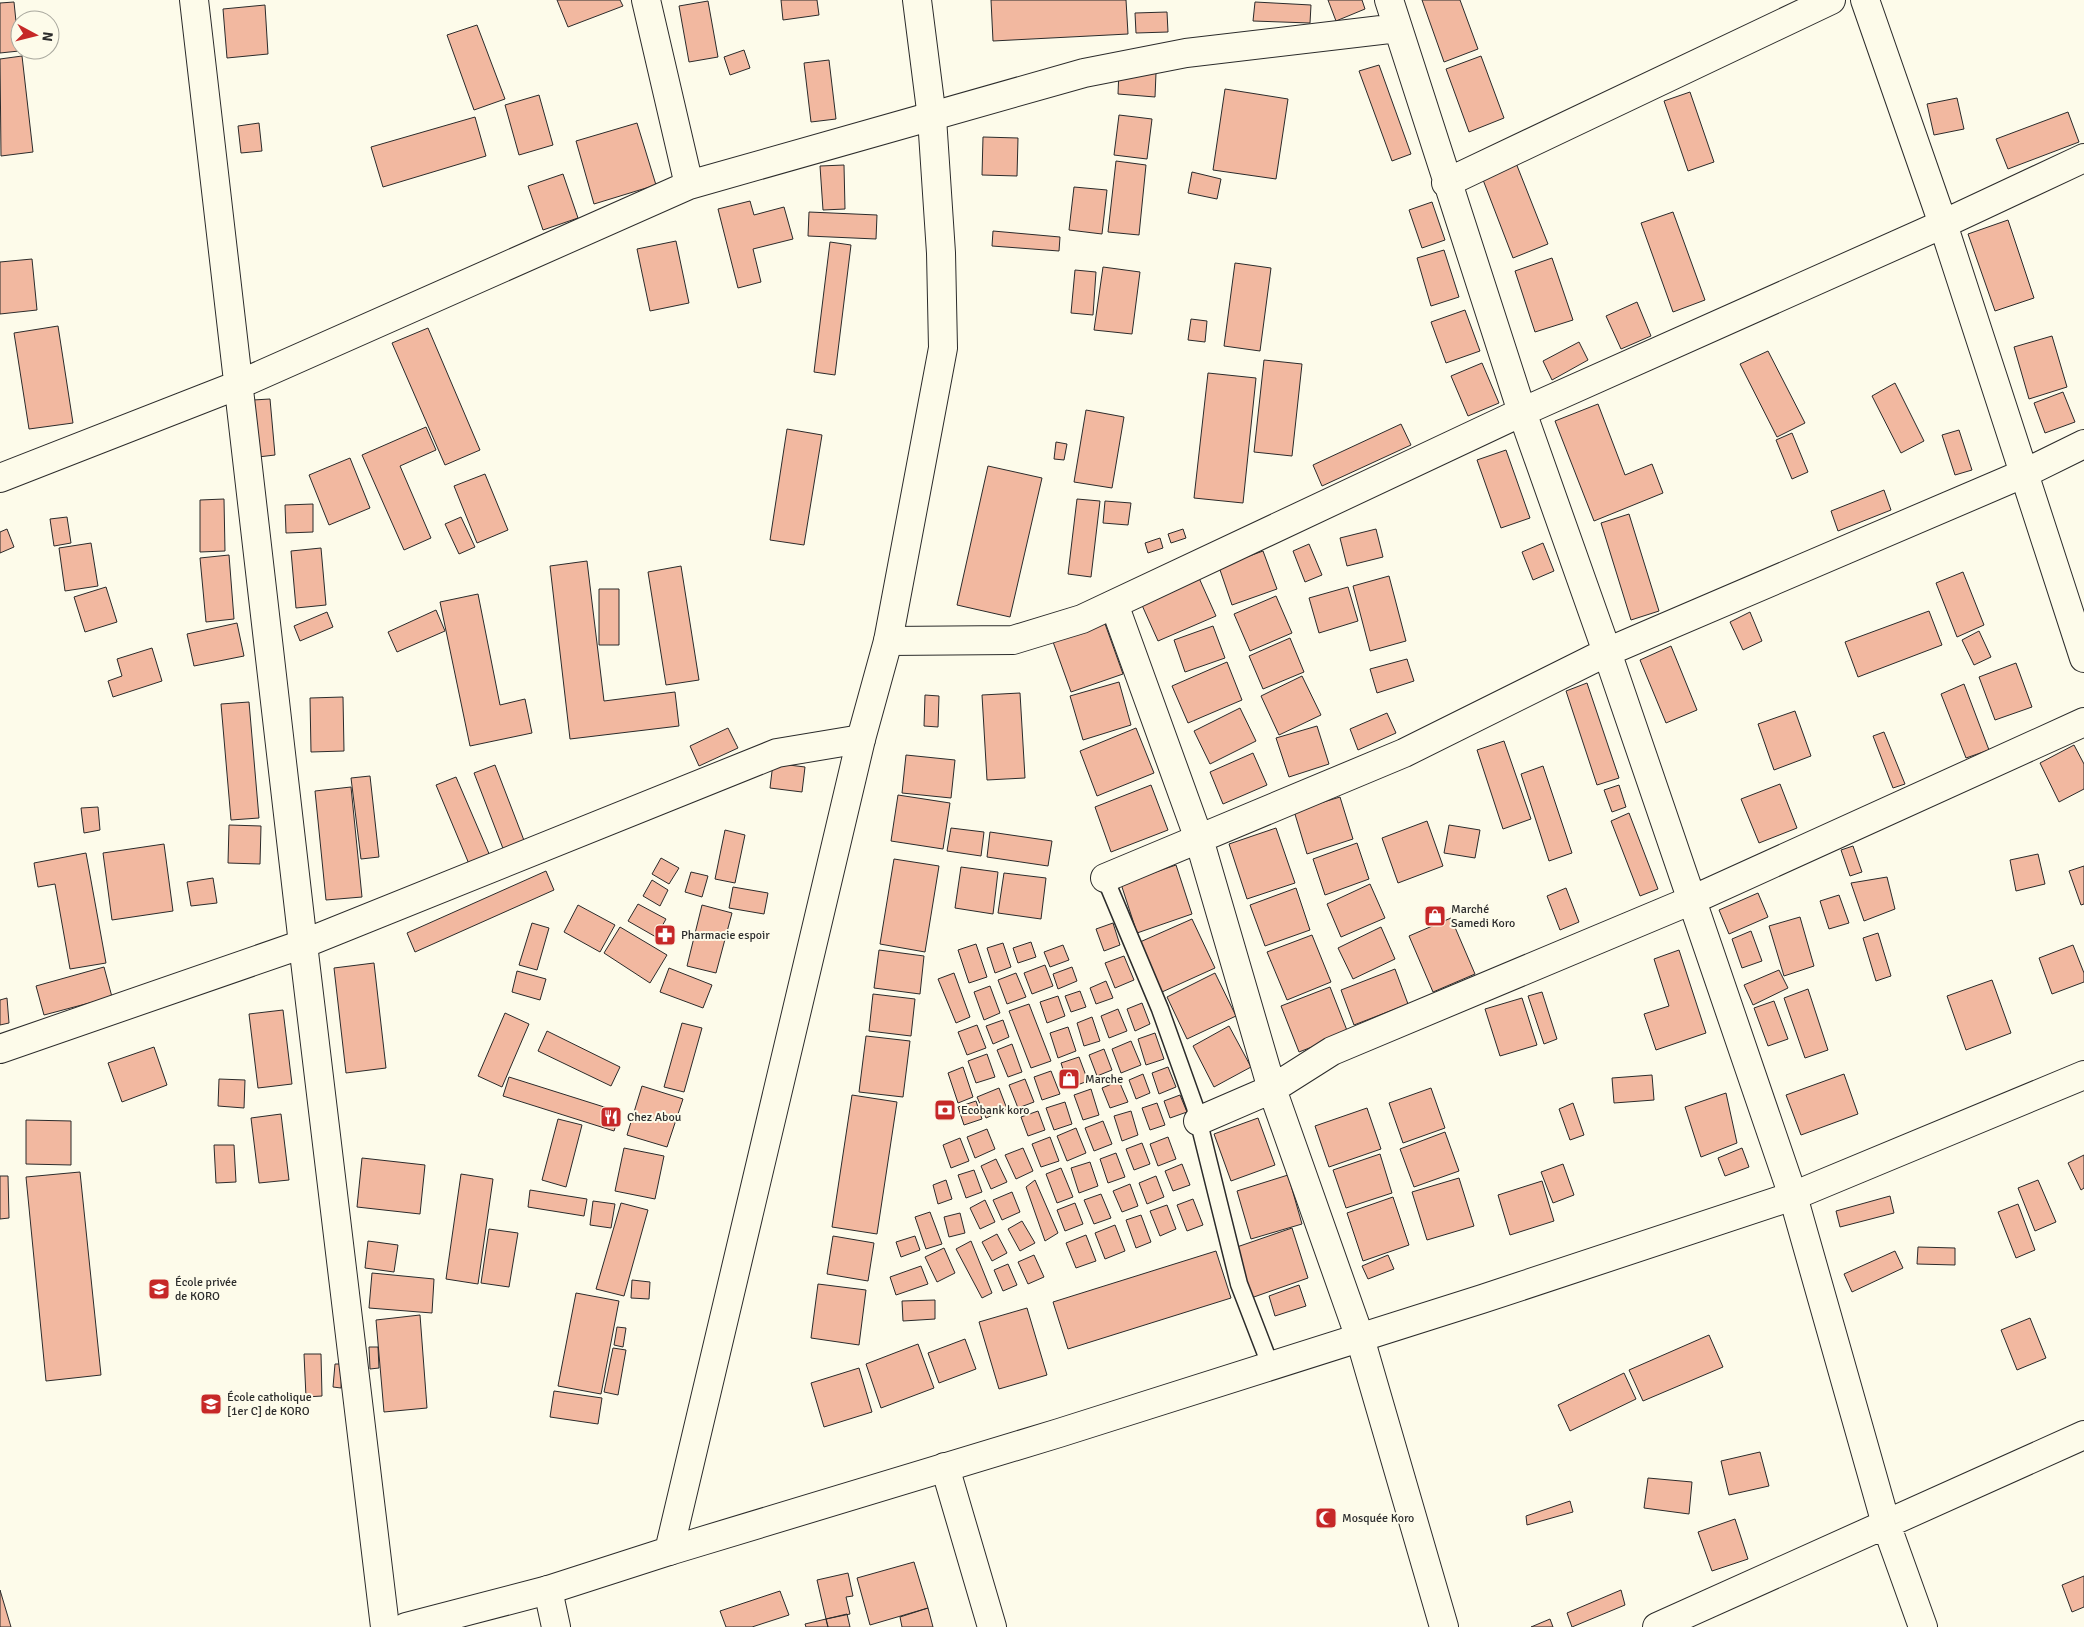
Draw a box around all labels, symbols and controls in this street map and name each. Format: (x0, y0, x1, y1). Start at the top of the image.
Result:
north arrow (10, 10, 60, 60)
text: N (38, 31, 56, 42)
place label: Marché Samedi Koro (1451, 902, 1515, 931)
shop icon: Marché Samedi Koro (1423, 904, 1447, 928)
pharmacy icon: Pharmacie espoir (653, 923, 677, 947)
place label: Pharmacie espoir (681, 928, 770, 943)
shop icon: Marche (1057, 1067, 1081, 1091)
place label: Marche (1085, 1072, 1123, 1087)
bank icon: Ecobank koro (933, 1098, 957, 1122)
place label: Ecobank koro (961, 1103, 1030, 1118)
restaurant icon: Chez Abou (599, 1105, 623, 1129)
place label: Chez Abou (627, 1110, 681, 1125)
place label: École privée de KORO (175, 1275, 237, 1304)
school or university icon: École privée de KORO (147, 1277, 171, 1301)
place label: École catholique [1er C] de KORO (227, 1390, 312, 1419)
school or university icon: École catholique [1er C] de KORO (199, 1392, 223, 1416)
mosque icon: Mosquée Koro (1314, 1506, 1338, 1530)
place label: Mosquée Koro (1342, 1511, 1414, 1526)

